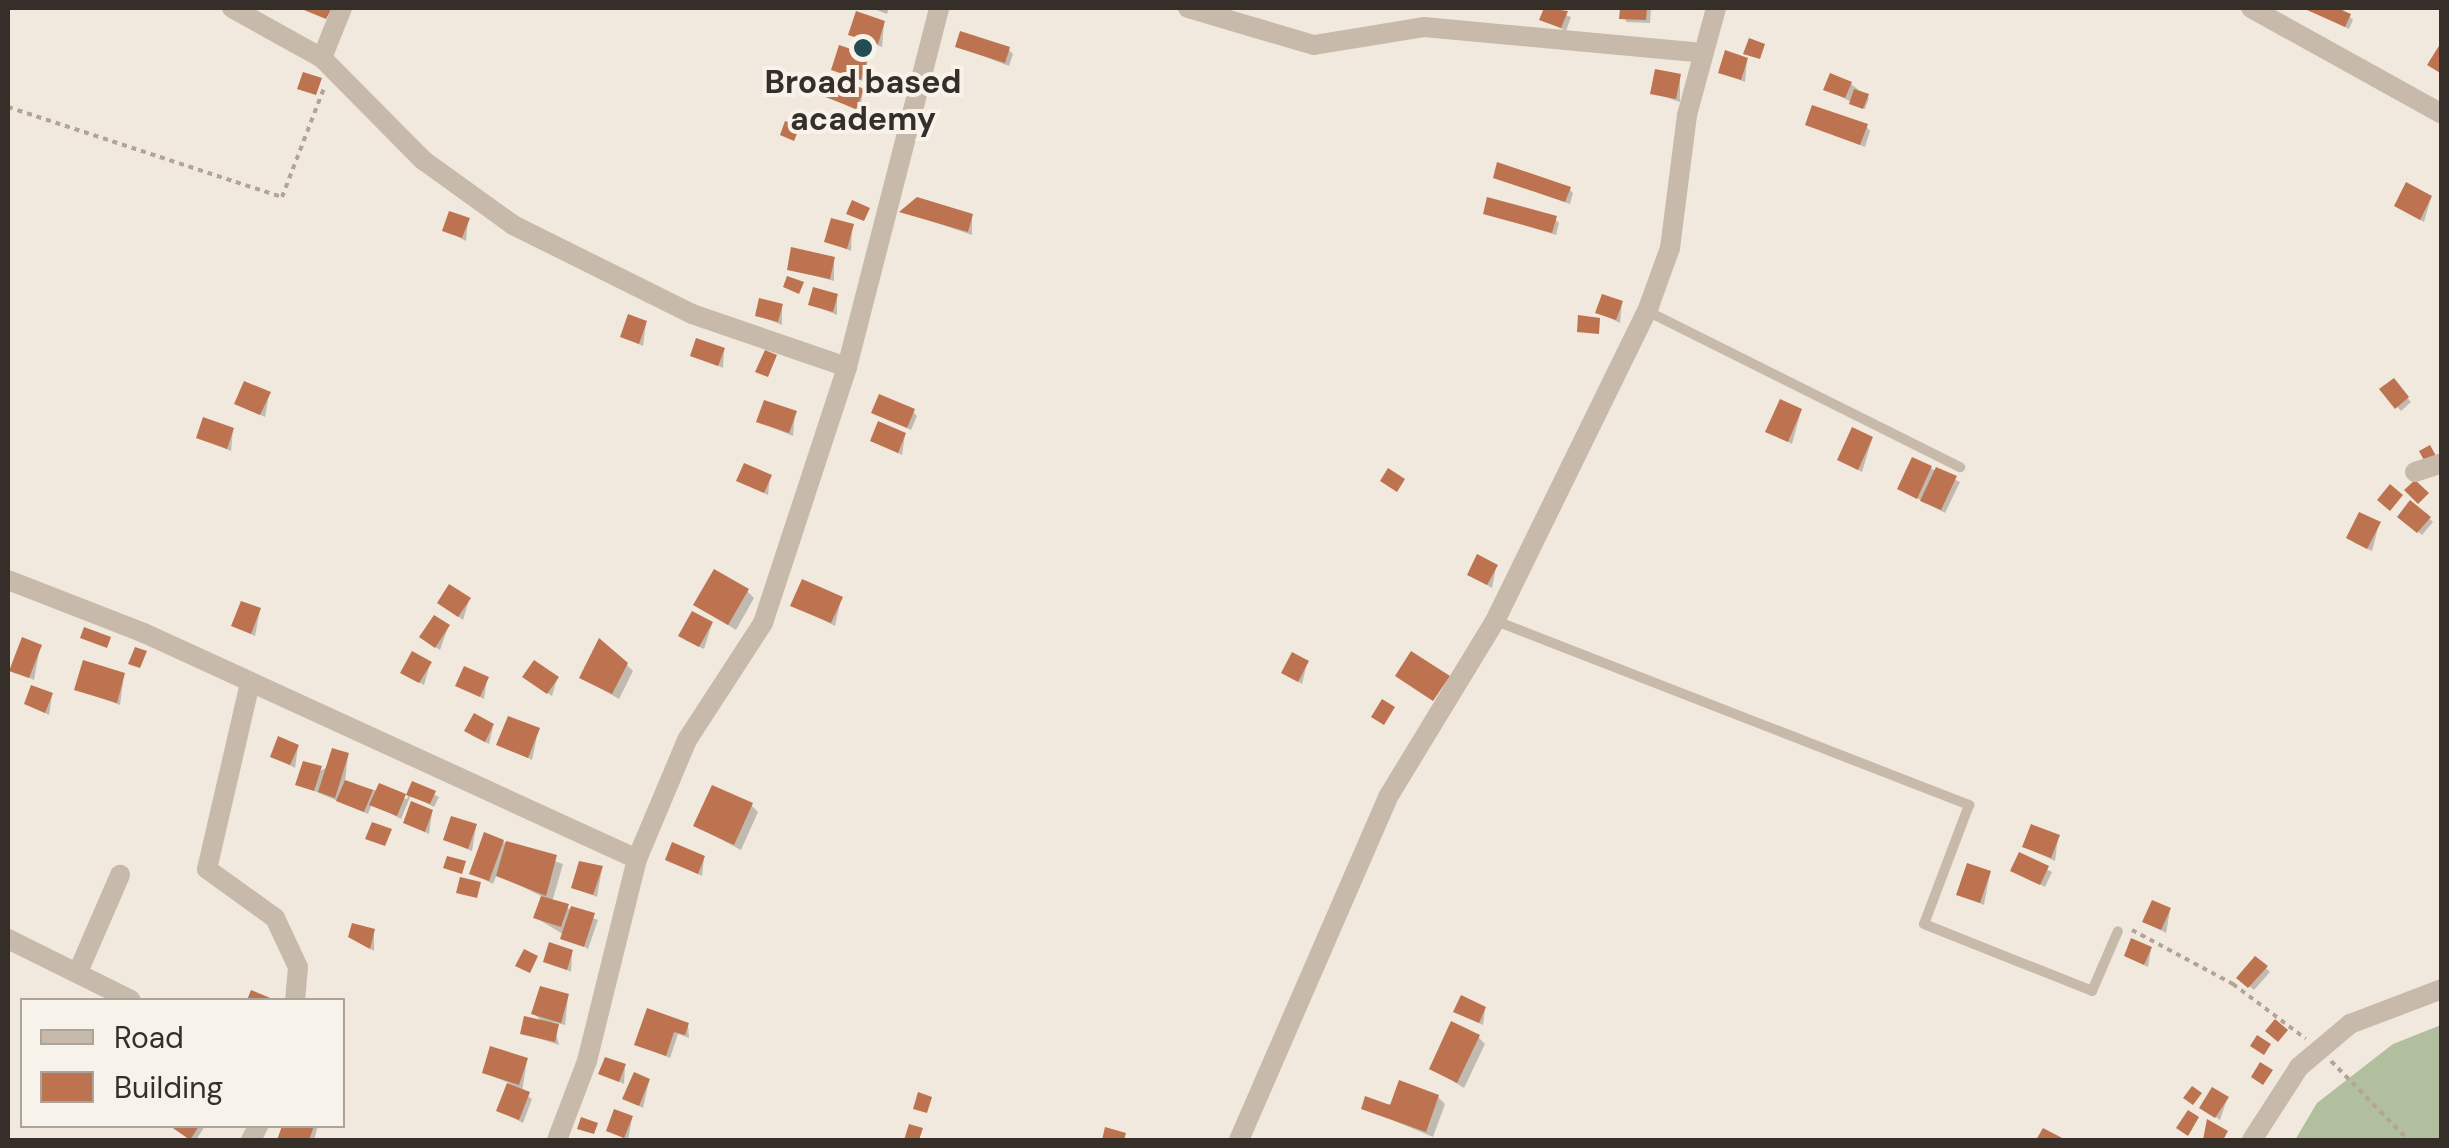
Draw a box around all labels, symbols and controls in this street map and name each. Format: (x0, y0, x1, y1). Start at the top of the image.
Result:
marker: Broad based academy (852, 37, 874, 59)
place label: Broad based academy (765, 64, 961, 139)
legend (20, 998, 345, 1128)
text: Road (114, 1018, 184, 1057)
text: Building (114, 1068, 223, 1107)

